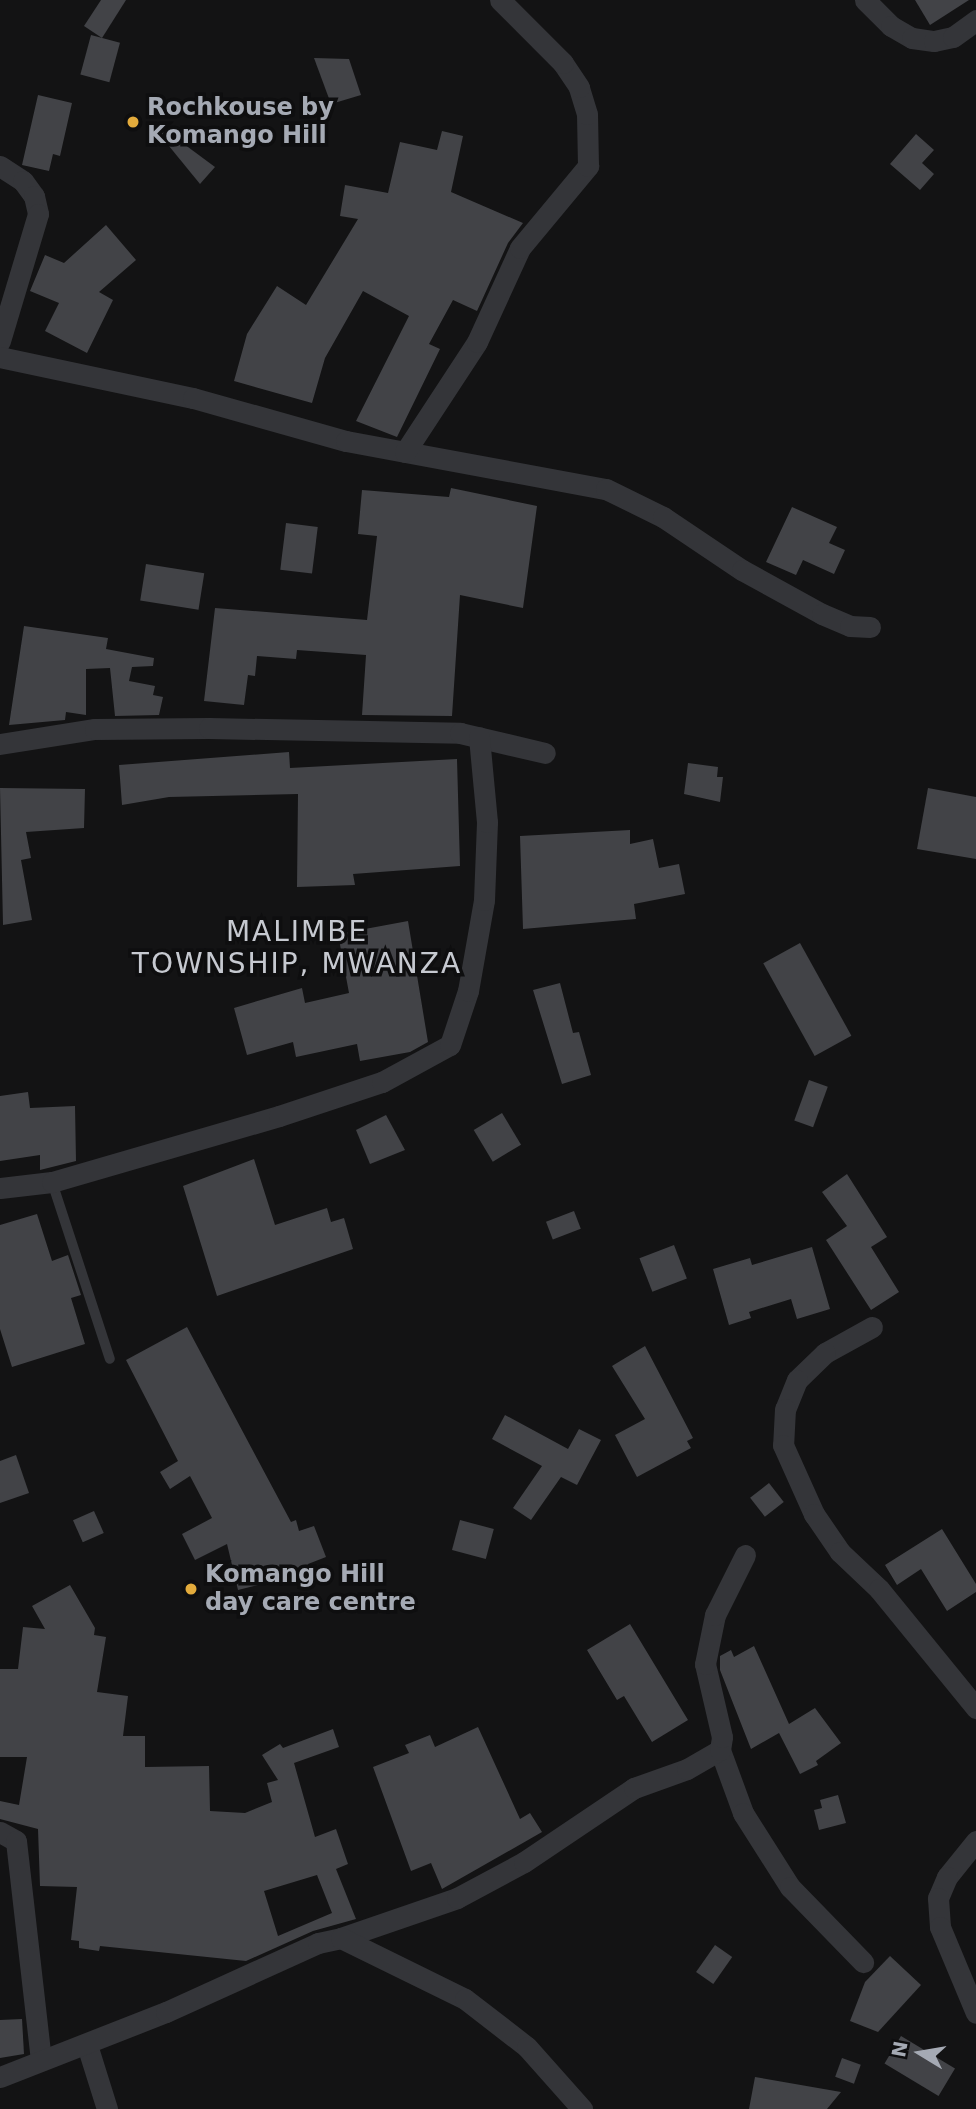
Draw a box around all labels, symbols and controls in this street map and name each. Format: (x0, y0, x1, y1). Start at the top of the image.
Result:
place label: Rochkouse by Komango Hill (147, 94, 334, 150)
marker: Rochkouse by Komango Hill (125, 114, 141, 130)
district label: MALIMBE TOWNSHIP, MWANZA (134, 915, 460, 981)
place label: Komango Hill day care centre (205, 1561, 416, 1617)
marker: Komango Hill day care centre (183, 1581, 199, 1597)
north arrow (885, 2018, 955, 2088)
text: N (887, 2039, 912, 2059)

